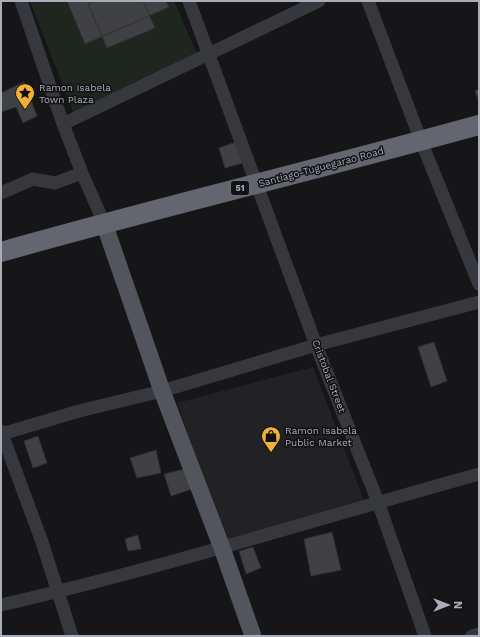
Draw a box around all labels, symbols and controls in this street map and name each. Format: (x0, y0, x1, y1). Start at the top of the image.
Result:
place icon: Ramon Isabela Town Plaza (14, 82, 36, 110)
place label: Ramon Isabela Town Plaza (39, 82, 111, 105)
street label: Santiago-Tuguegarao Road (257, 145, 385, 189)
road number: 51 (231, 181, 249, 195)
street label: Cristobal Street (310, 338, 348, 415)
shop icon: Ramon Isabela Public Market (260, 425, 282, 453)
place label: Ramon Isabela Public Market (285, 425, 357, 448)
north arrow (428, 585, 468, 625)
text: N (451, 601, 464, 609)

